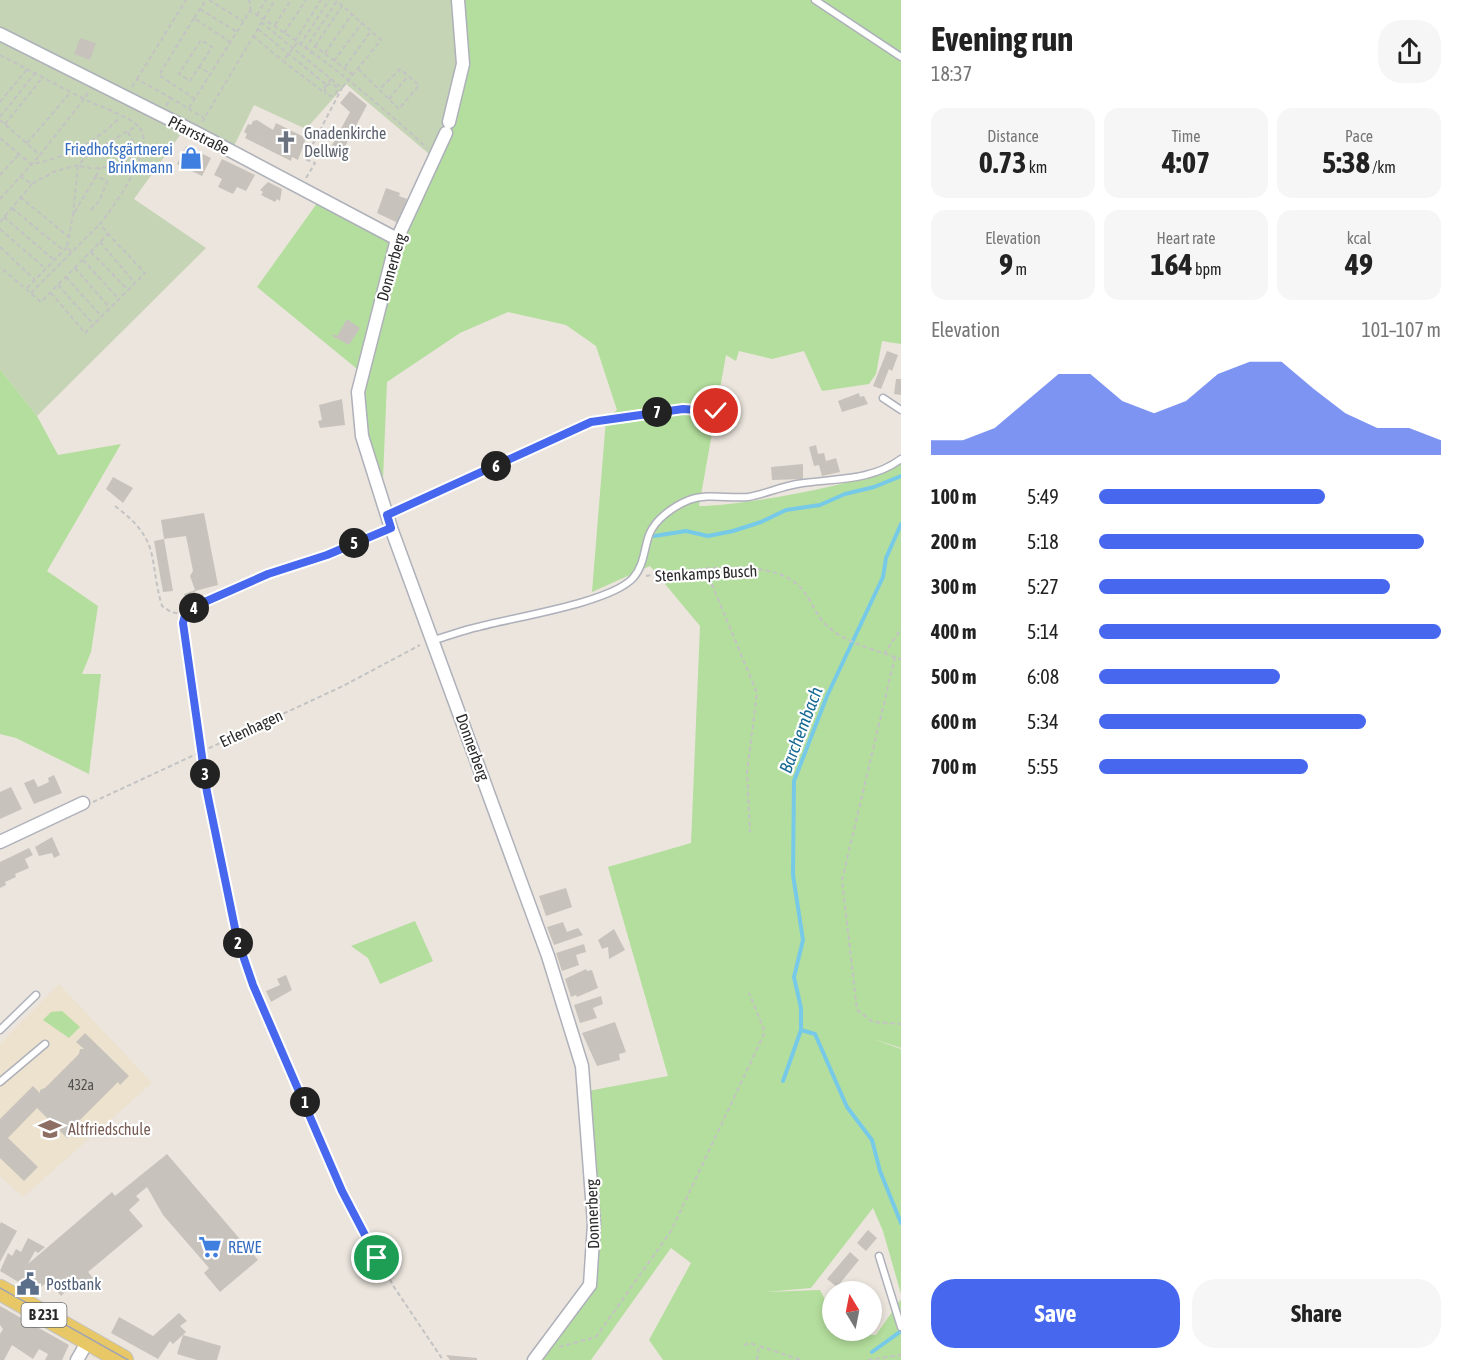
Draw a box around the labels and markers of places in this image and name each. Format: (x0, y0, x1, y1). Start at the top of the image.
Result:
place label: Gnadenkirche Dellwig (304, 124, 386, 161)
church icon: Gnadenkirche Dellwig (273, 129, 299, 155)
place label: Friedhofsgärtnerei Brinkmann (65, 140, 173, 176)
shop icon: Friedhofsgärtnerei Brinkmann (178, 145, 204, 171)
pin (690, 385, 741, 436)
pin: 7 (642, 397, 672, 427)
pin: 6 (481, 451, 511, 481)
pin: 5 (339, 528, 369, 558)
pin: 4 (179, 593, 209, 623)
pin: 3 (190, 759, 220, 789)
pin: 2 (223, 928, 253, 958)
pin: 1 (290, 1087, 320, 1117)
school or university icon: Altfriedschule (37, 1116, 63, 1142)
place label: Altfriedschule (68, 1120, 151, 1138)
pin (351, 1232, 402, 1283)
supermarket icon: REWE (197, 1234, 223, 1260)
place label: REWE (228, 1238, 261, 1256)
public building icon: Postbank (15, 1271, 41, 1297)
place label: Postbank (46, 1275, 101, 1293)

